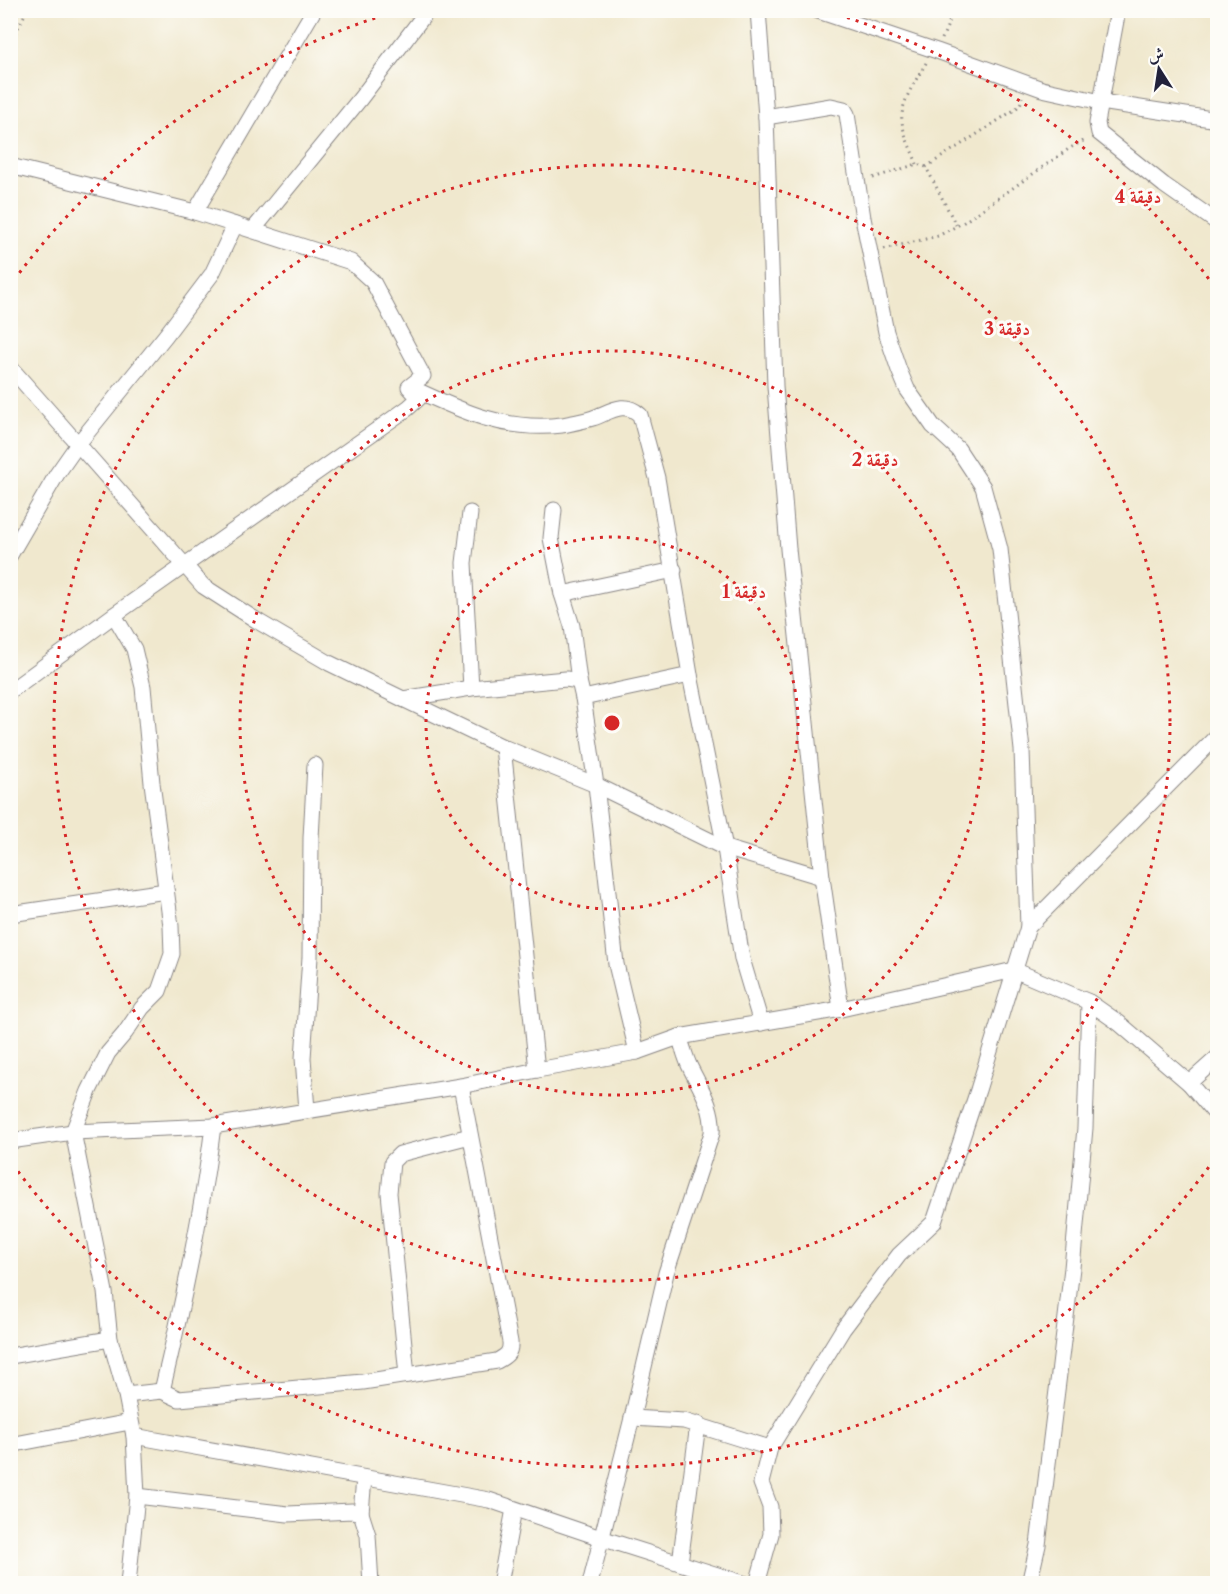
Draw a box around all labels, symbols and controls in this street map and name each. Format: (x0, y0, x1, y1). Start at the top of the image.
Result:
north arrow (1129, 39, 1189, 99)
text: ش (1146, 43, 1166, 66)
text: 4 دقيقة (1115, 186, 1161, 208)
text: 3 دقيقة (984, 318, 1030, 340)
text: 2 دقيقة (852, 449, 898, 471)
text: 1 دقيقة (722, 581, 766, 603)
centre of rings (602, 713, 622, 733)

